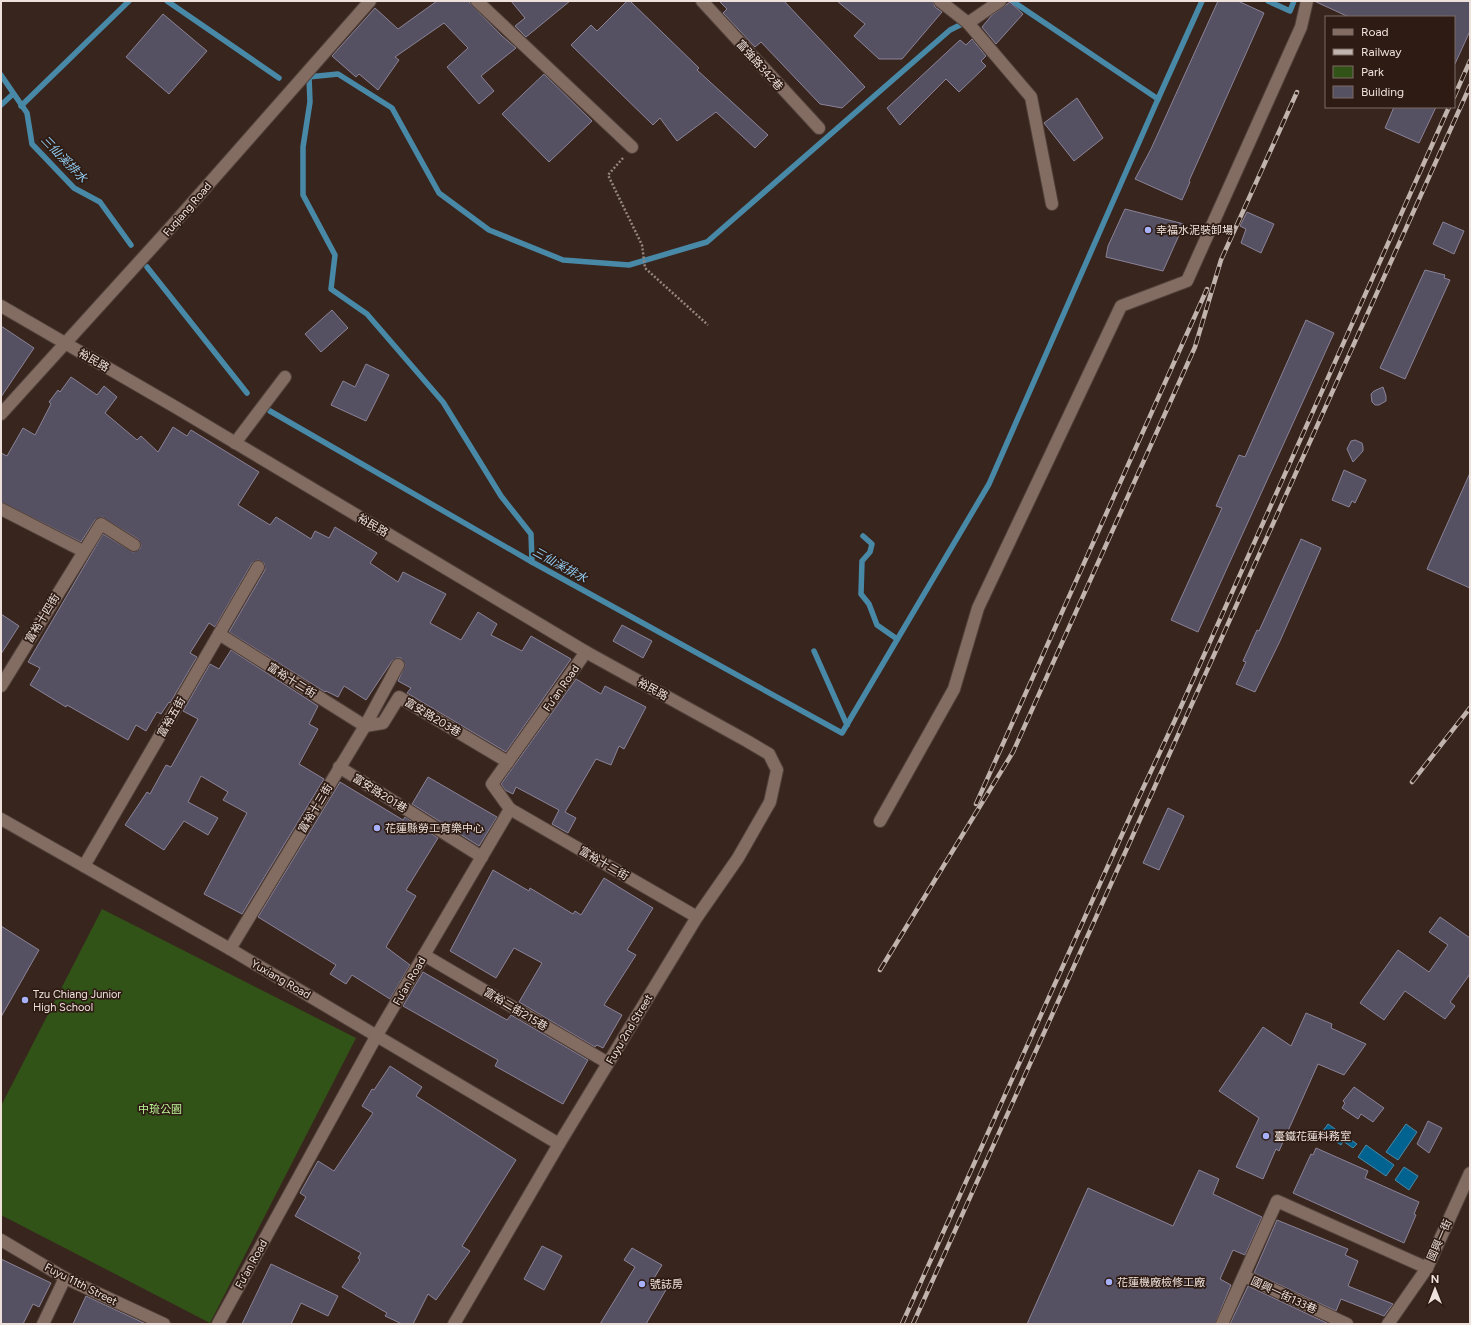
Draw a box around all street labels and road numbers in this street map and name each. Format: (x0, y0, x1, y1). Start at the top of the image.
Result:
street label: 富強路342巷 (734, 38, 786, 93)
street label: Fuqiang Road (160, 180, 214, 239)
street label: 裕民路 (76, 347, 111, 374)
street label: 裕民路 (355, 511, 390, 539)
street label: 富裕十四街 (23, 591, 62, 645)
street label: 富裕十二街 (265, 660, 319, 701)
street label: Fu’an Road (541, 663, 582, 714)
street label: 裕民路 (635, 676, 670, 703)
street label: 富裕五街 (155, 695, 188, 740)
street label: 富安路203巷 (402, 696, 463, 739)
street label: 富安路201巷 (350, 772, 409, 815)
street label: 富裕十三街 (296, 781, 335, 835)
street label: 富裕十二街 (577, 844, 631, 883)
street label: Fu’an Road (390, 955, 429, 1008)
street label: Yuxiang Road (249, 957, 313, 1002)
street label: 富裕二街215巷 (482, 985, 550, 1034)
street label: Fuyu 2nd Street (604, 992, 655, 1066)
street label: 國興一街 (1425, 1217, 1454, 1263)
street label: Fu’an Road (233, 1238, 270, 1291)
street label: Fuyu 11th Street (42, 1261, 119, 1308)
street label: 國興一街133巷 (1249, 1274, 1319, 1316)

